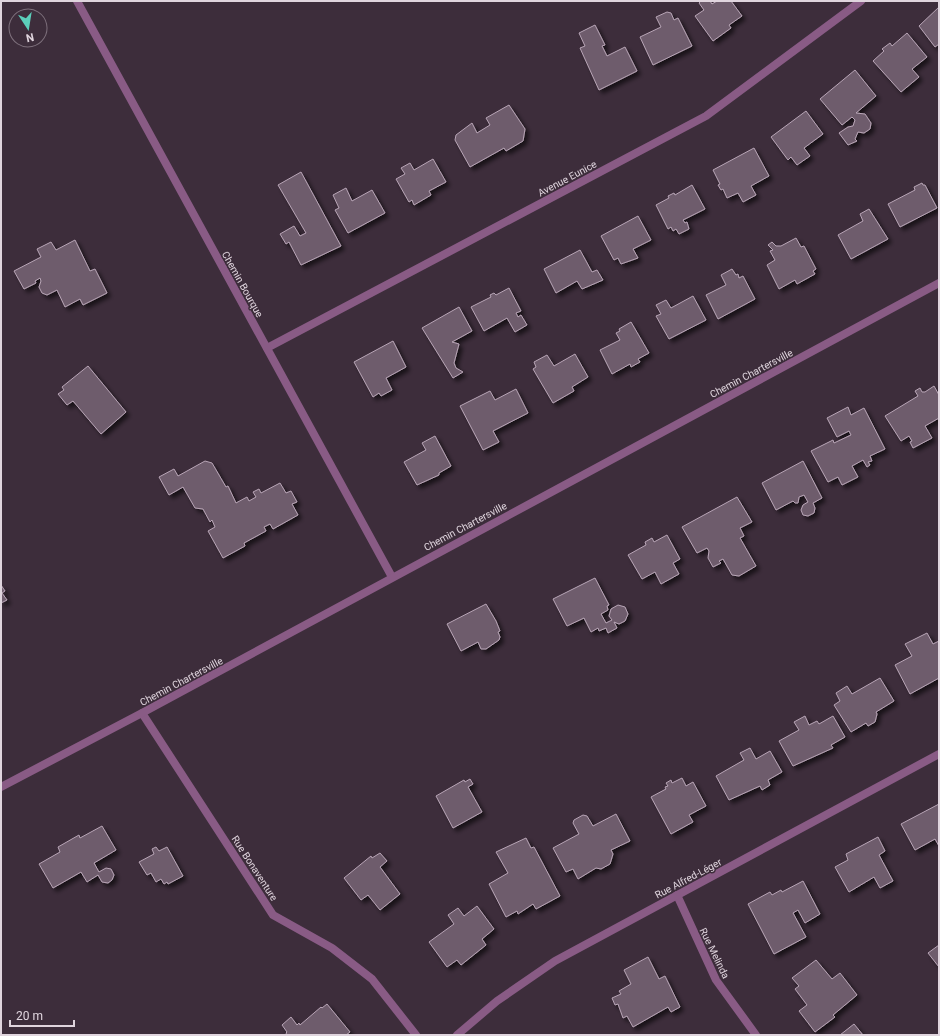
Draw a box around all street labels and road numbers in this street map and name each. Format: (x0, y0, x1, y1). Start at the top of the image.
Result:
street label: Avenue Eunice (536, 158, 598, 199)
street label: Chemin Bourque (220, 249, 265, 319)
street label: Chemin Chartersville (708, 347, 795, 400)
street label: Chemin Chartersville (422, 500, 509, 553)
street label: Chemin Chartersville (138, 655, 225, 708)
street label: Rue Bonaventure (229, 834, 280, 903)
street label: Rue Alfred-Léger (653, 856, 724, 901)
street label: Rue Melinda (698, 926, 732, 980)

